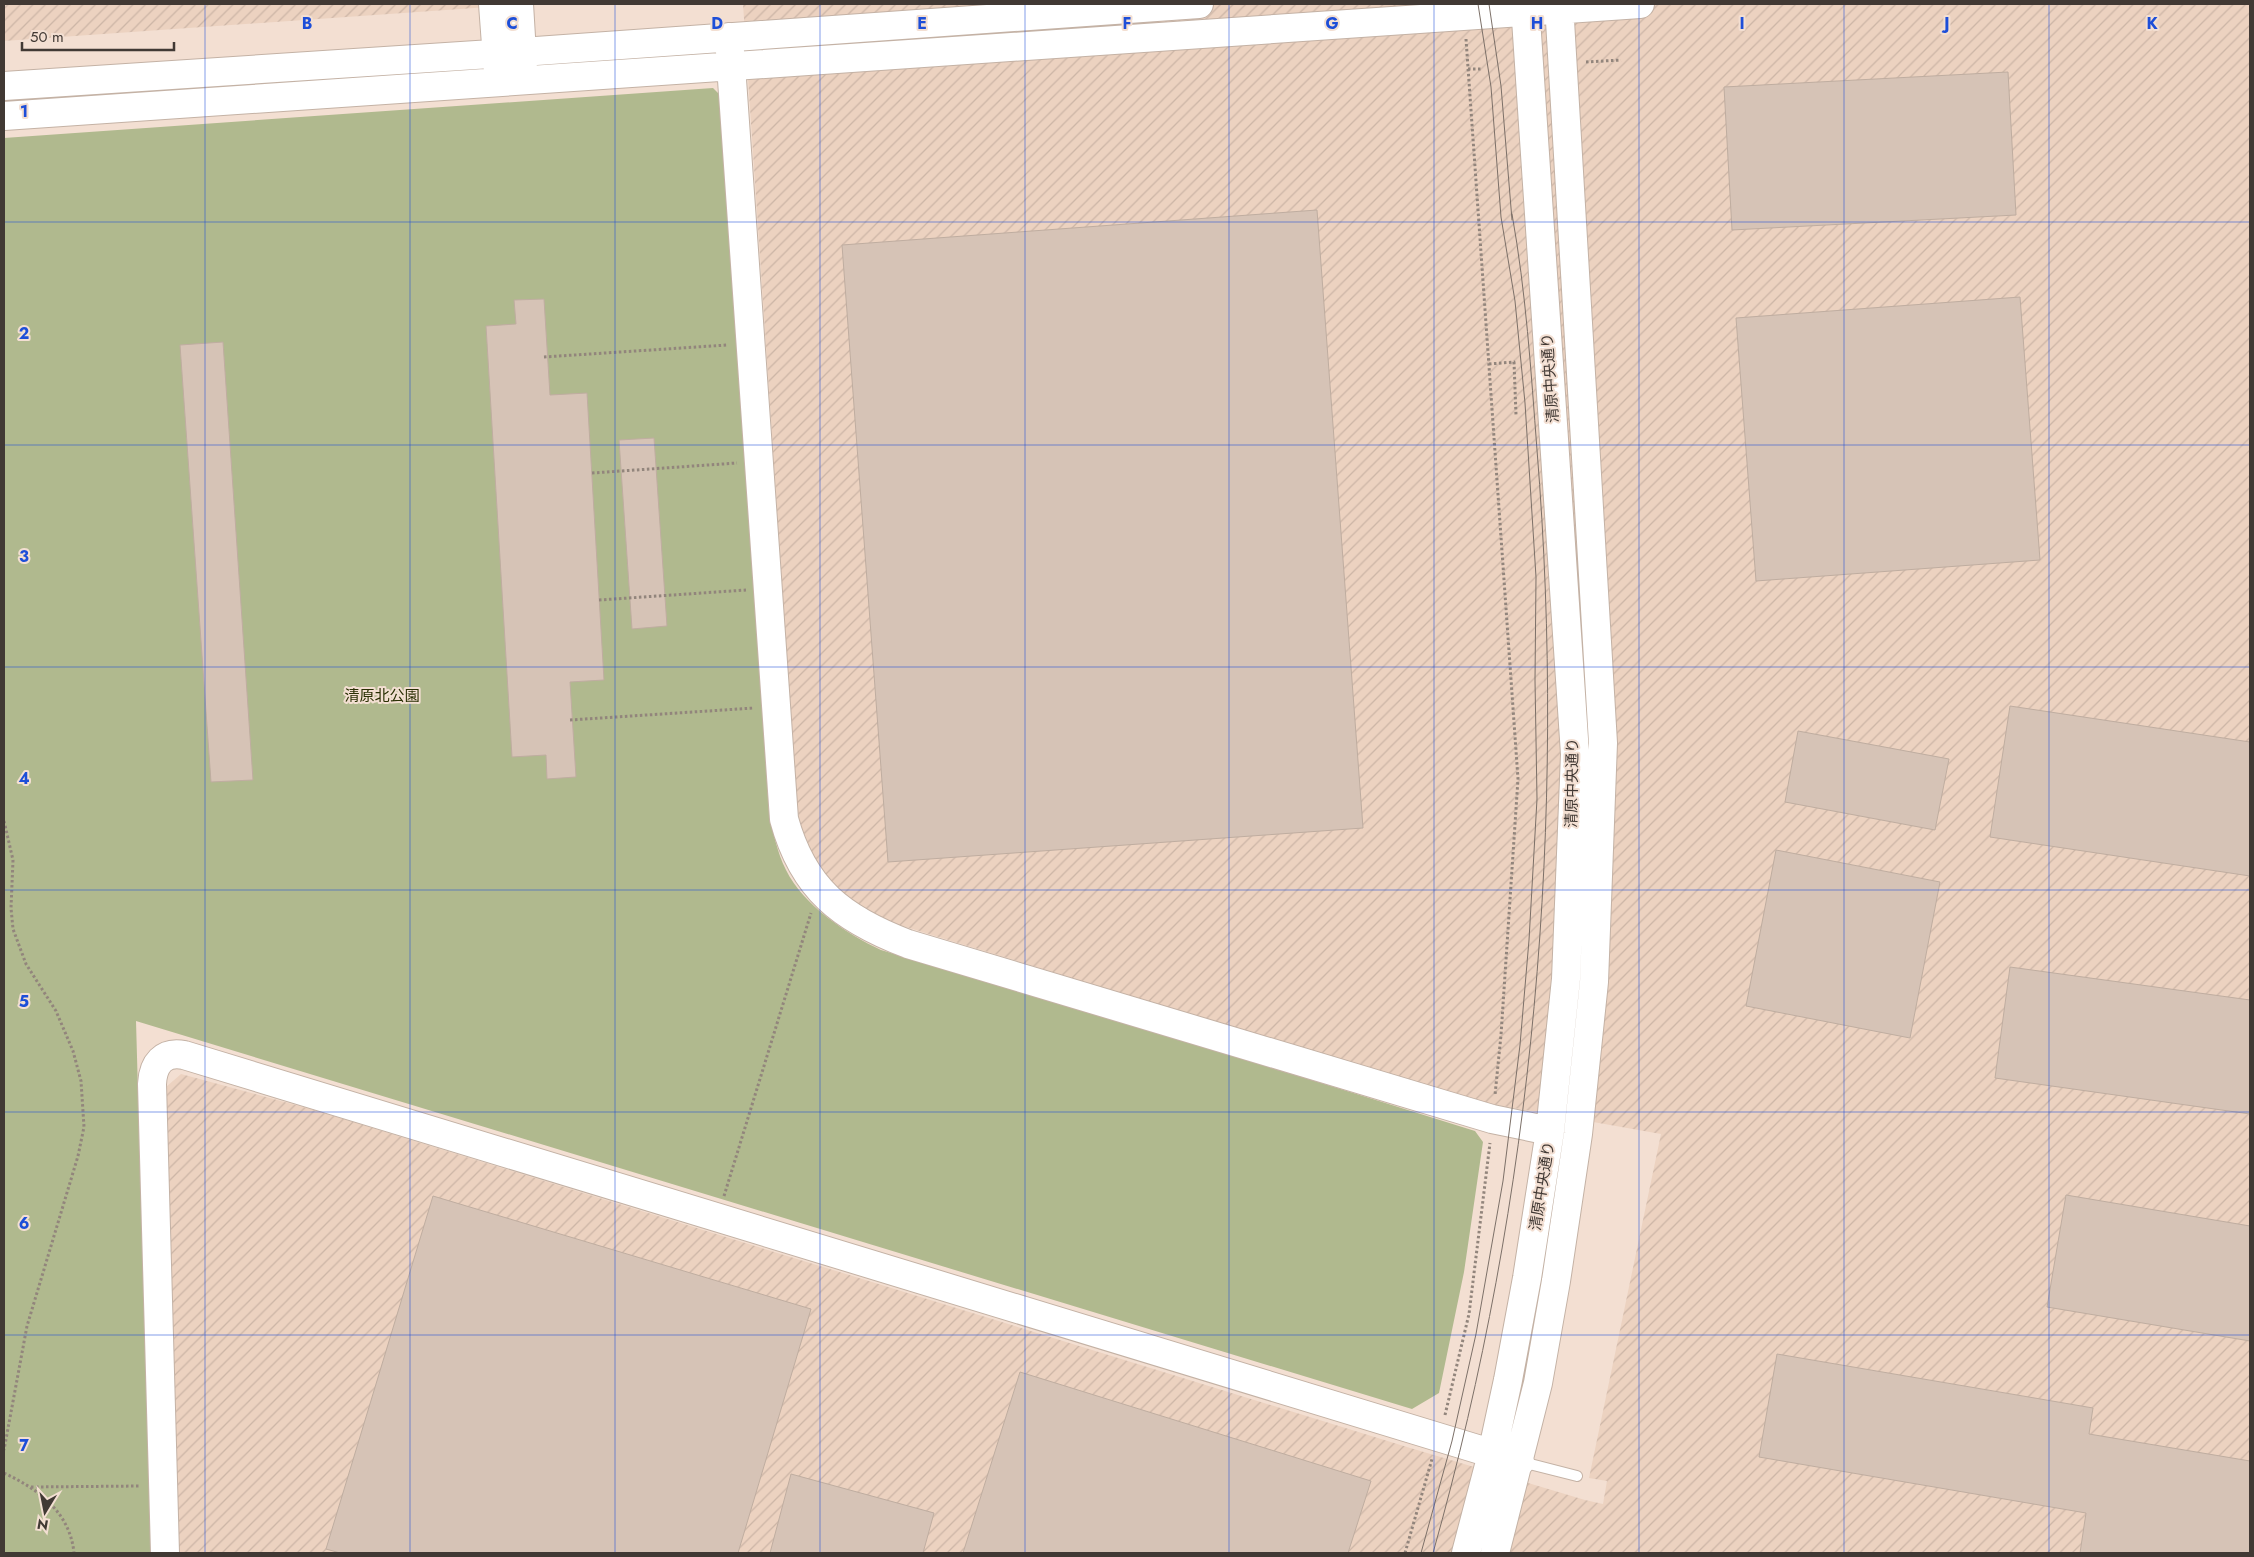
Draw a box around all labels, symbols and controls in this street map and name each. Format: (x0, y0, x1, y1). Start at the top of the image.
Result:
text: B (302, 12, 312, 35)
text: C (506, 12, 518, 35)
text: D (711, 12, 723, 35)
text: E (917, 12, 927, 35)
text: F (1123, 12, 1131, 35)
text: G (1325, 12, 1339, 35)
text: H (1531, 12, 1543, 35)
text: I (1739, 12, 1745, 35)
text: J (1941, 12, 1950, 35)
text: K (2146, 12, 2158, 35)
scale bar (22, 20, 175, 52)
text: 50 m (30, 26, 64, 48)
text: 1 (20, 100, 28, 123)
text: 2 (19, 322, 29, 345)
street label: 清原中央通り (1536, 332, 1564, 424)
text: 3 (19, 545, 29, 568)
park label: 清原北公園 (344, 685, 420, 707)
street label: 清原中央通り (1560, 738, 1584, 828)
text: 4 (18, 767, 30, 790)
text: 5 (19, 990, 29, 1013)
street label: 清原中央通り (1524, 1140, 1560, 1232)
text: 6 (19, 1212, 29, 1235)
text: 7 (19, 1434, 29, 1457)
north arrow (20, 1487, 70, 1537)
text: N (36, 1514, 50, 1536)

